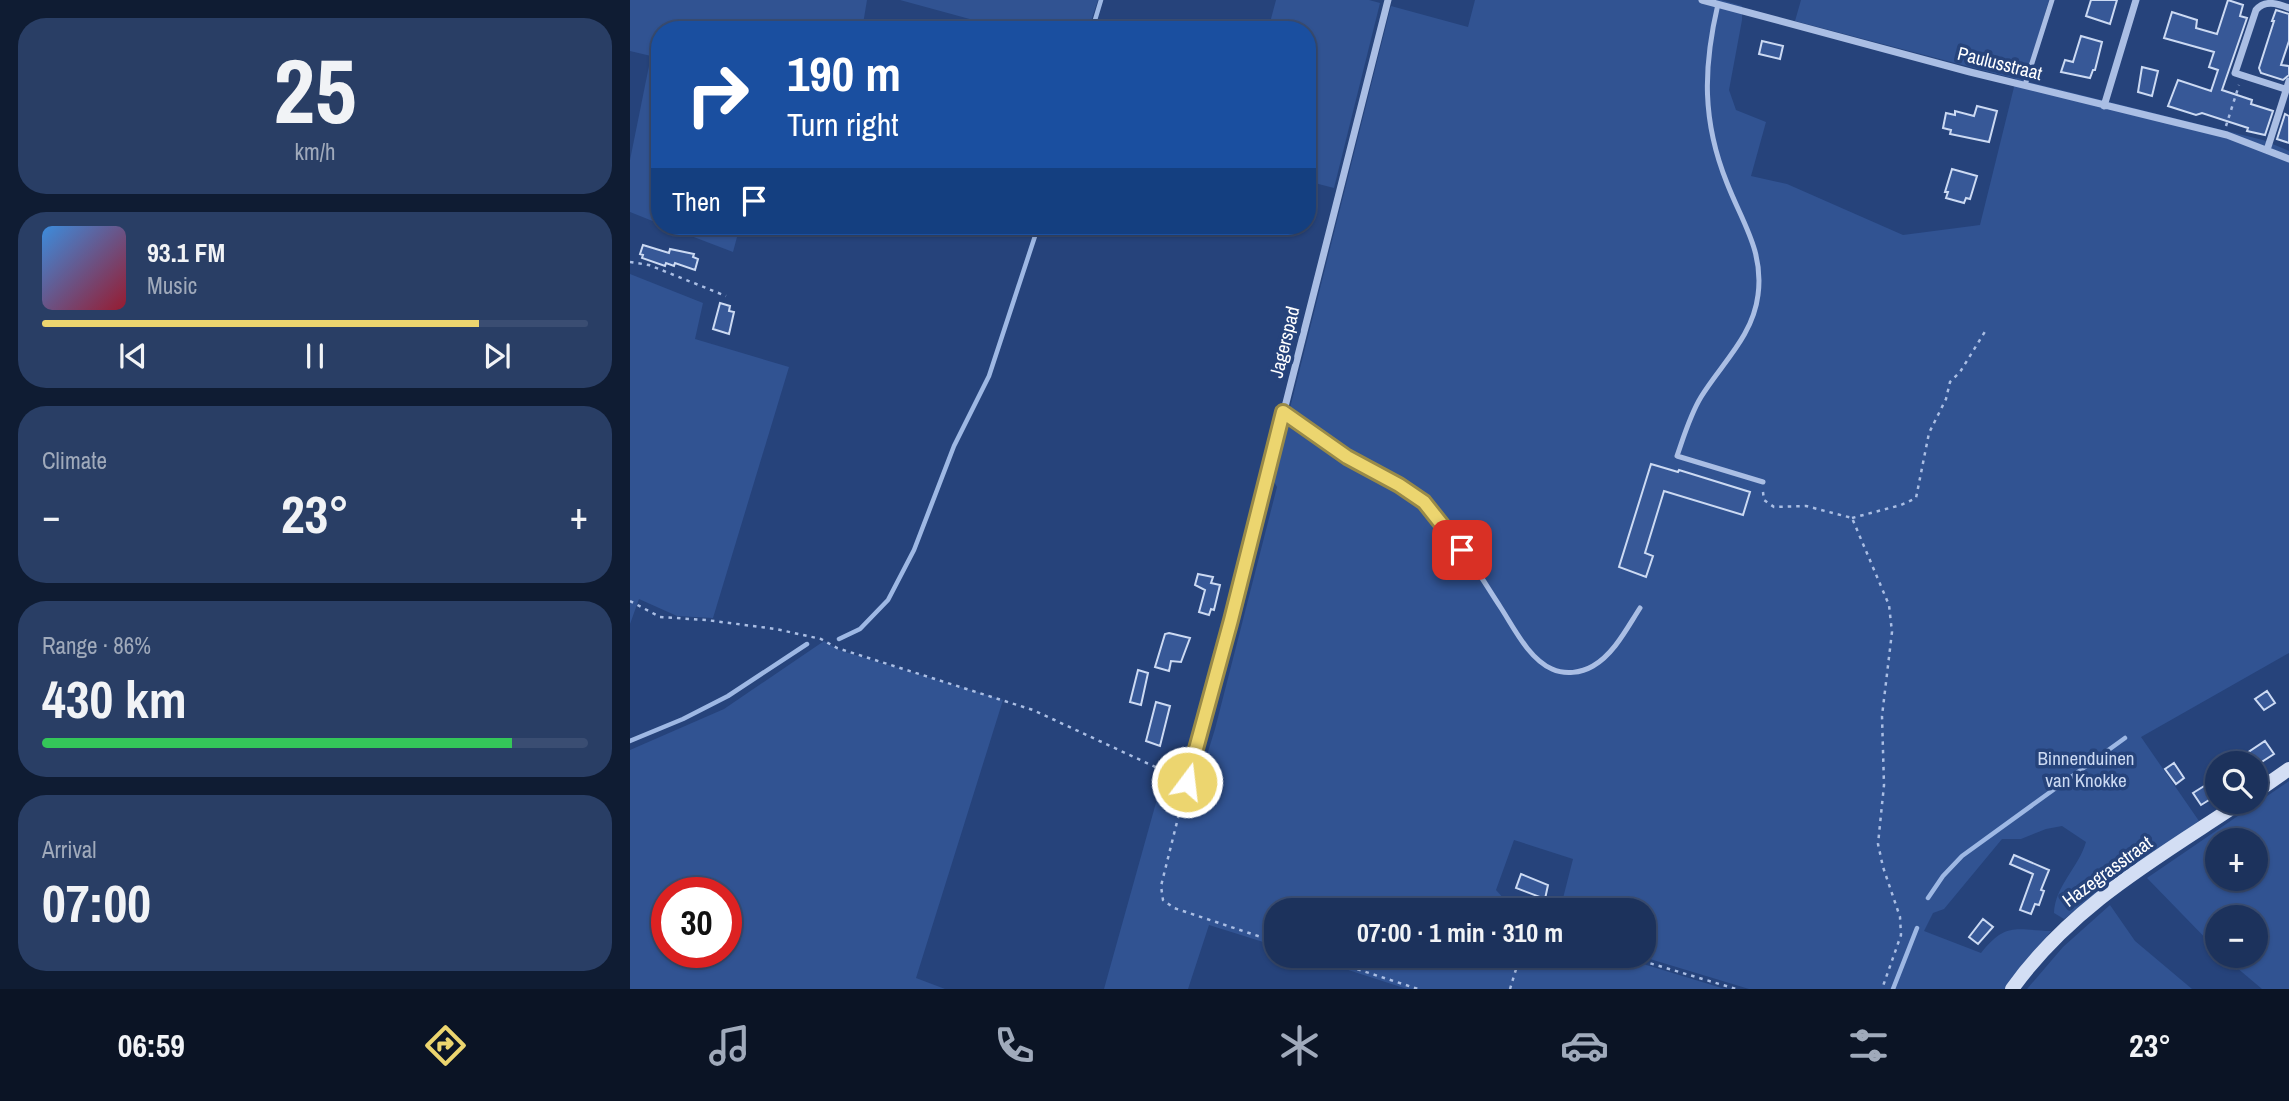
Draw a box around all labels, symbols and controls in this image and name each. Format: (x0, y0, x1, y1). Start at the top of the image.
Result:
text: 25 (274, 29, 357, 151)
text: 190 m (787, 40, 901, 106)
street label: Paulusstraat (1955, 40, 2046, 86)
icon: right (672, 49, 763, 140)
text: Turn right (787, 103, 899, 146)
text: km/h (295, 136, 335, 167)
icon: arrive (735, 182, 773, 220)
text: Then (672, 184, 721, 219)
text: 93.1 FM (147, 235, 225, 270)
text: Music (147, 270, 197, 301)
street label: Jagerspad (1263, 304, 1305, 380)
icon: previous (114, 337, 152, 375)
icon: pause (296, 337, 334, 375)
icon: next (478, 337, 516, 375)
text: Climate (42, 445, 107, 476)
text: 23° (281, 479, 349, 549)
text: − (42, 490, 60, 541)
text: + (570, 490, 588, 541)
pin (1432, 520, 1492, 580)
icon: arrive (1443, 531, 1481, 569)
text: Range · 86% (42, 630, 151, 661)
text: 430 km (42, 664, 187, 734)
position arrow (1150, 745, 1224, 819)
park label: Binnenduinen van Knokke (2037, 745, 2135, 793)
map controls (2205, 751, 2268, 968)
button: search (2205, 751, 2268, 814)
button: + (2205, 828, 2268, 891)
street label: Hazegrasstraat (2057, 829, 2158, 913)
text: Arrival (42, 834, 97, 865)
text: 07:00 (42, 868, 151, 938)
speed limit sign: 30 (651, 877, 742, 968)
button: − (2205, 905, 2268, 968)
text: 07:00 · 1 min · 310 m (1357, 915, 1563, 950)
icon: directions (421, 1021, 470, 1070)
icon: music (705, 1021, 754, 1070)
icon: phone (990, 1021, 1039, 1070)
icon: climate (1275, 1021, 1324, 1070)
icon: car (1560, 1021, 1609, 1070)
icon: filters (1844, 1021, 1893, 1070)
text: 06:59 (118, 1024, 185, 1067)
text: 23° (2129, 1024, 2171, 1067)

